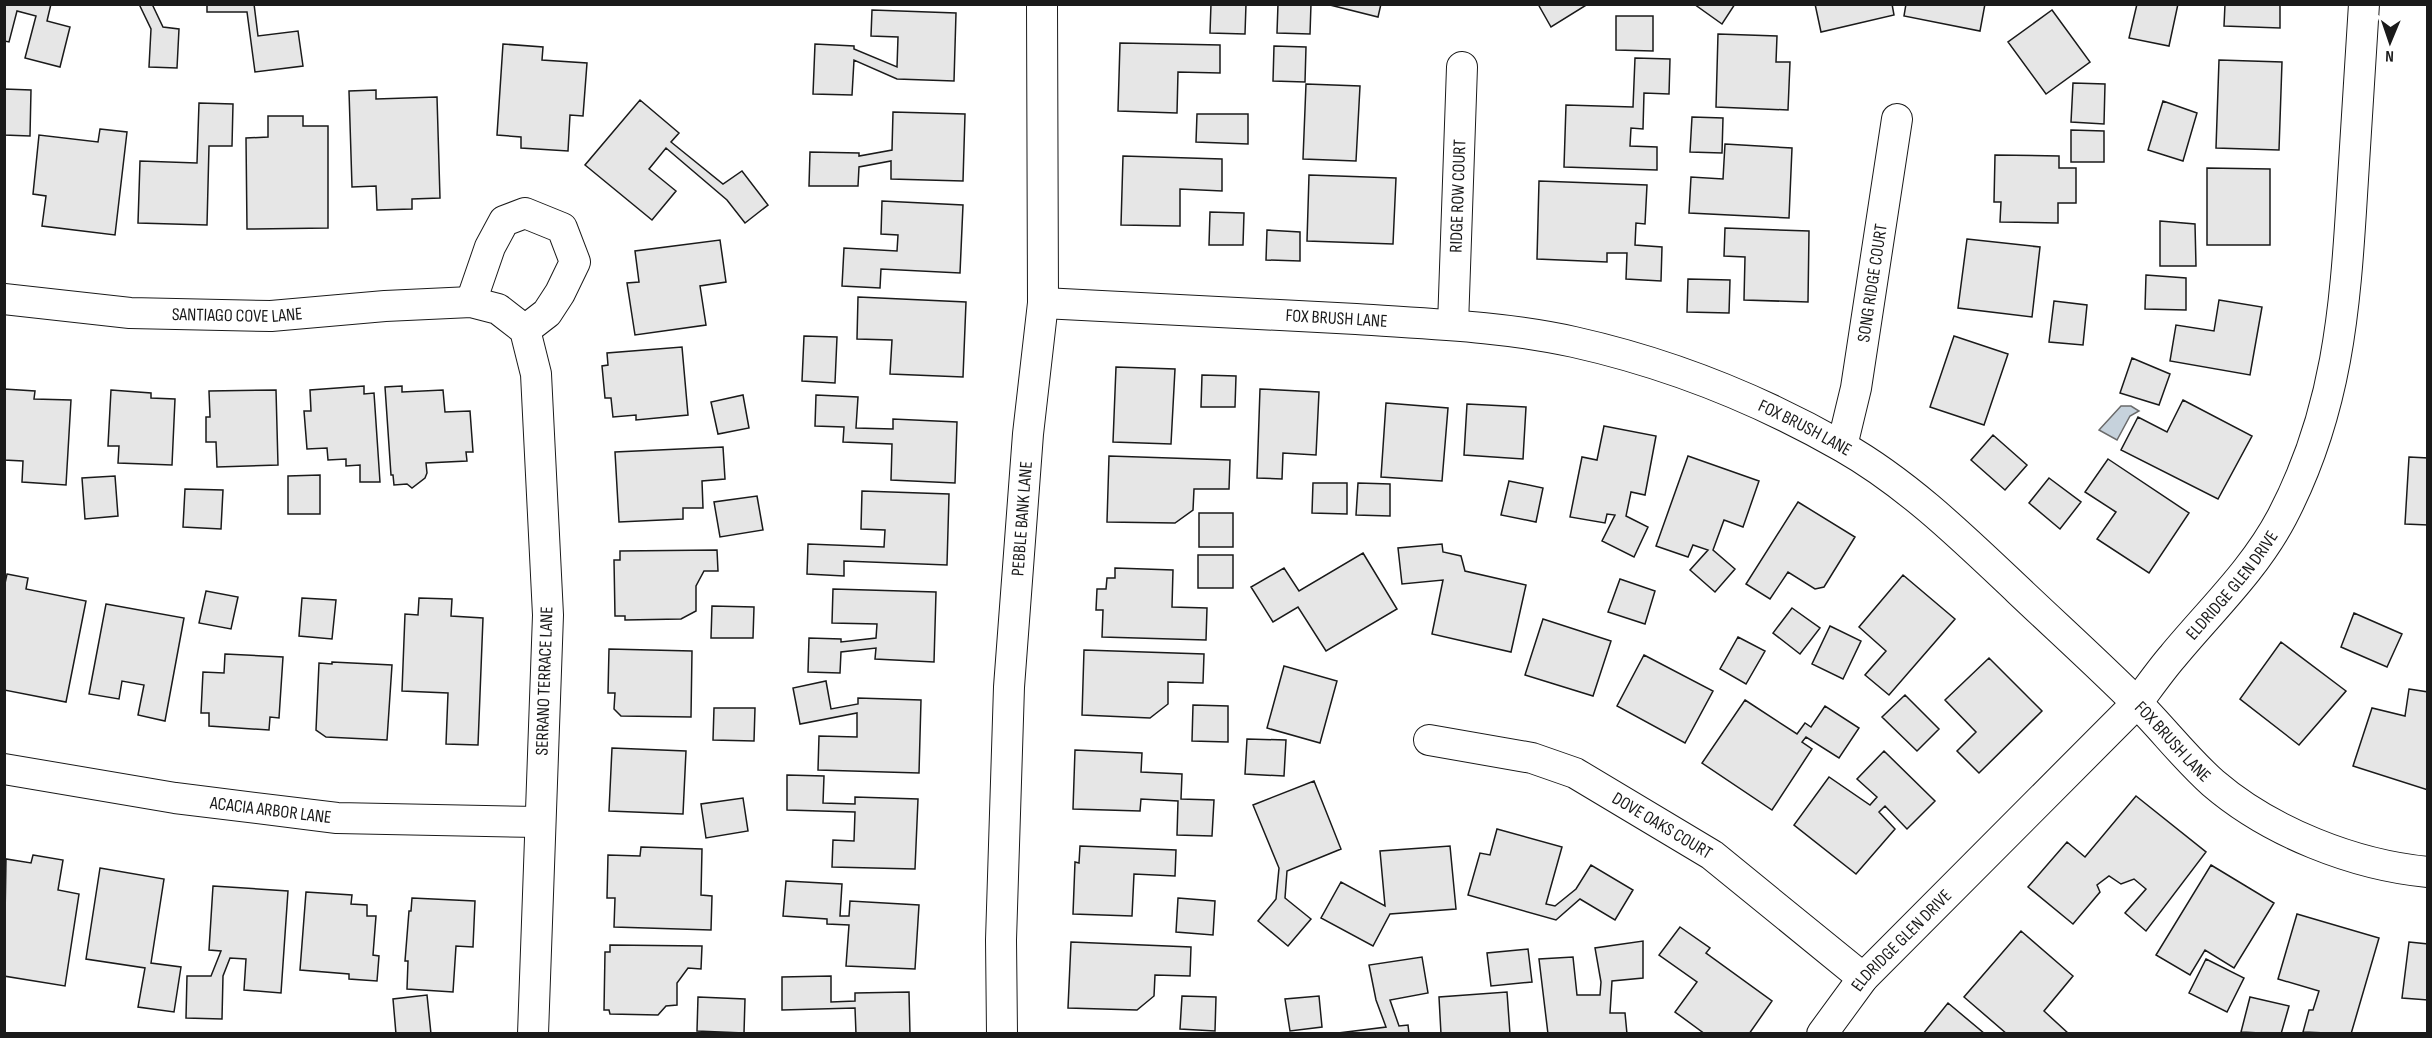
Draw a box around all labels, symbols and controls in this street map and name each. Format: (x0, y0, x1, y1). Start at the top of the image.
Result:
north arrow (2360, 12, 2420, 72)
text: N (2385, 46, 2394, 65)
street label: RIDGE ROW COURT (1446, 139, 1470, 253)
street label: SONG RIDGE COURT (1853, 222, 1892, 344)
street label: SANTIAGO COVE LANE (172, 303, 303, 327)
street label: FOX BRUSH LANE (1285, 305, 1388, 332)
street label: FOX BRUSH LANE (1755, 395, 1855, 461)
street label: PEBBLE BANK LANE (1007, 460, 1037, 577)
street label: ELDRIDGE GLEN DRIVE (2182, 527, 2283, 644)
street label: SERRANO TERRACE LANE (531, 606, 558, 756)
street label: FOX BRUSH LANE (2130, 697, 2215, 786)
street label: DOVE OAKS COURT (1608, 788, 1716, 864)
street label: ACACIA ARBOR LANE (208, 792, 333, 828)
street label: ELDRIDGE GLEN DRIVE (1847, 885, 1956, 996)

